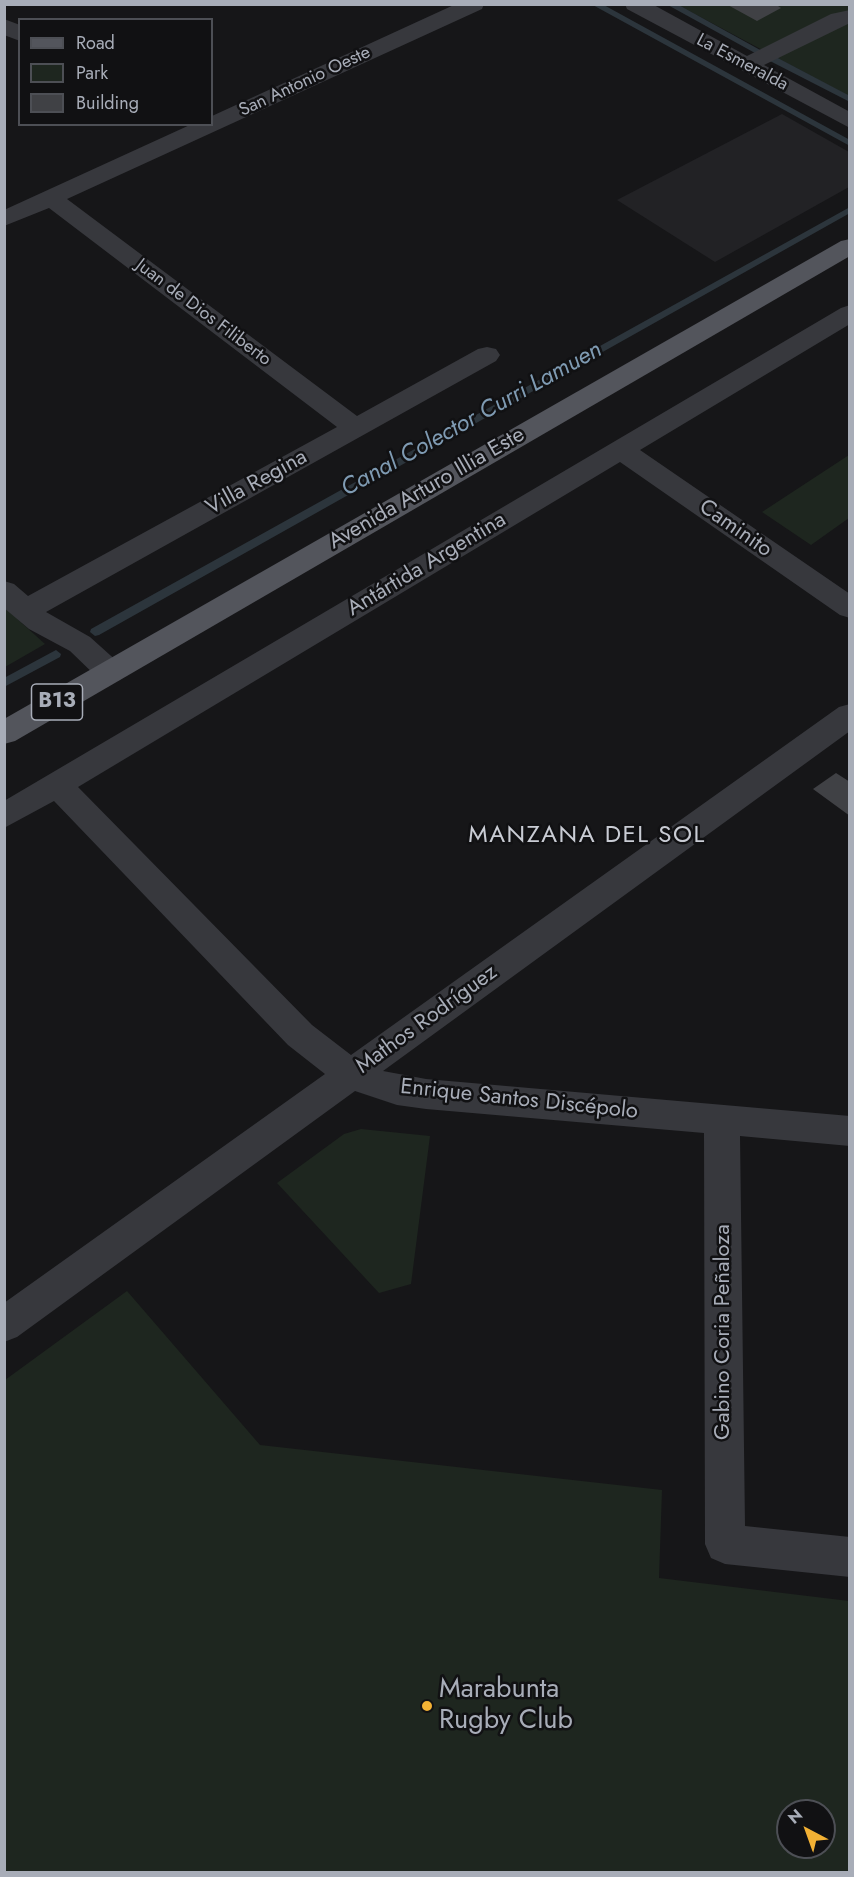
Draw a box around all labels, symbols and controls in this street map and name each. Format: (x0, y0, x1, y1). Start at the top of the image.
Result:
legend (18, 18, 213, 126)
text: Road (76, 30, 115, 56)
street label: La Esmeralda (693, 30, 791, 96)
street label: San Antonio Oeste (236, 42, 374, 122)
text: Park (76, 60, 108, 86)
text: Building (76, 90, 139, 116)
street label: Juan de Dios Filiberto (131, 255, 275, 371)
water label: Canal Colector Curri Lamuen (337, 336, 607, 504)
street label: Avenida Arturo Illia Este (324, 422, 530, 556)
street label: Villa Regina (202, 444, 312, 522)
street label: Caminito (693, 494, 777, 564)
street label: Antártida Argentina (343, 507, 511, 623)
road number: B13 (32, 684, 82, 720)
district label: MANZANA DEL SOL (468, 822, 706, 850)
street label: Mathos Rodríguez (351, 960, 503, 1080)
street label: Enrique Santos Discépolo (399, 1074, 639, 1126)
street label: Gabino Coria Peñaloza (711, 1224, 737, 1440)
place label: Marabunta Rugby Club (439, 1674, 573, 1737)
marker: Marabunta Rugby Club (420, 1699, 434, 1713)
north arrow (776, 1799, 836, 1859)
text: N (783, 1804, 808, 1829)

